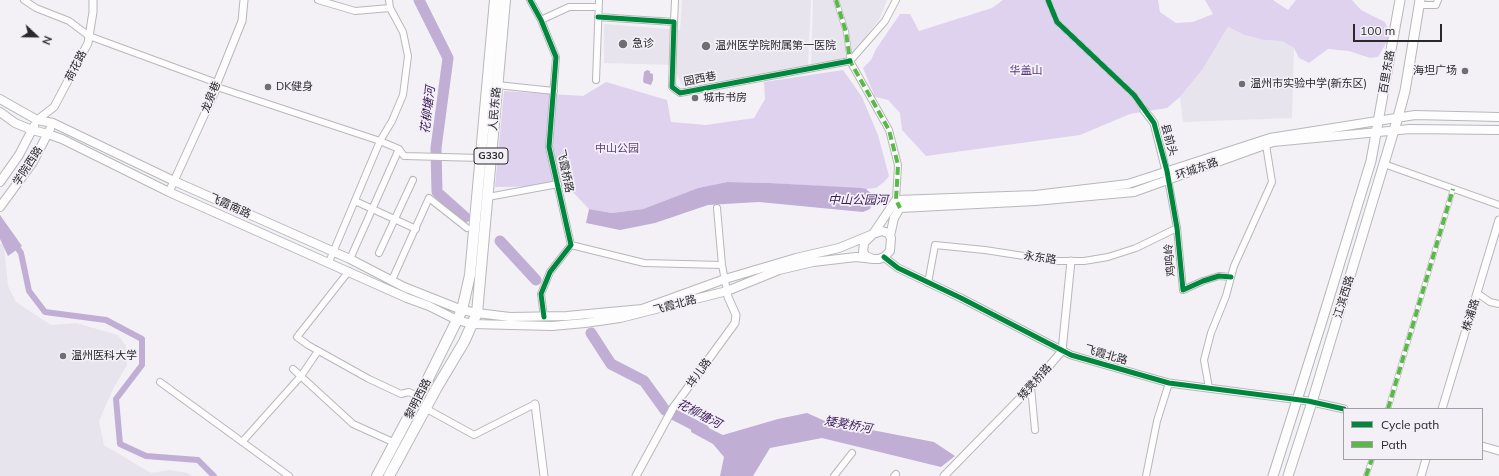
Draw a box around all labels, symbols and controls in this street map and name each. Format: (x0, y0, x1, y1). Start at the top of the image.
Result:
north arrow (16, 16, 56, 56)
scale bar (1355, 16, 1444, 42)
text: 100 m (1360, 23, 1395, 38)
text: N (39, 34, 55, 47)
place label: 急诊 (632, 37, 654, 51)
marker: 急诊 (617, 38, 629, 50)
place label: 温州医学院附属第一医院 (715, 39, 836, 53)
marker: 温州医学院附属第一医院 (700, 40, 712, 52)
street label: 荷花路 (63, 48, 89, 84)
street label: 百里东路 (1377, 49, 1397, 95)
park label: 华盖山 (1010, 64, 1042, 78)
place label: 海坦广场 (1413, 64, 1457, 78)
marker: 海坦广场 (1460, 66, 1470, 76)
street label: 园西巷 (683, 69, 717, 89)
place label: 温州市实验中学(新东区) (1250, 77, 1367, 91)
street label: 龙泉巷 (199, 79, 223, 115)
marker: 温州市实验中学(新东区) (1237, 79, 1247, 89)
place label: DK健身 (276, 80, 313, 94)
marker: DK健身 (263, 82, 273, 92)
water label: 花柳塘河 (418, 85, 438, 135)
street label: 人民东路 (487, 87, 503, 131)
place label: 城市书房 (703, 91, 747, 105)
marker: 城市书房 (690, 93, 700, 103)
street label: 县前头 (1158, 122, 1180, 158)
park label: 中山公园 (595, 142, 639, 156)
street label: 学院西路 (10, 144, 46, 188)
road number: G330 (474, 148, 508, 164)
street label: 飞霞桥路 (554, 148, 576, 194)
street label: 环城东路 (1174, 156, 1220, 182)
street label: 飞霞南路 (207, 191, 253, 221)
water label: 中山公园河 (828, 193, 888, 207)
street label: 鸡鸣岭 (1162, 243, 1178, 277)
street label: 永东路 (1023, 249, 1057, 267)
street label: 江滨西路 (1331, 274, 1357, 320)
street label: 飞霞北路 (652, 293, 698, 317)
street label: 株浦路 (1460, 297, 1482, 333)
street label: 飞霞北路 (1083, 343, 1129, 367)
place label: 温州医科大学 (71, 349, 137, 363)
marker: 温州医科大学 (58, 351, 68, 361)
street label: 垟儿路 (684, 356, 714, 390)
street label: 矮凳桥路 (1015, 361, 1055, 403)
street label: 黎明西路 (402, 376, 434, 422)
water label: 花柳塘河 (674, 396, 724, 432)
legend (1343, 408, 1483, 460)
water label: 矮凳桥河 (823, 414, 873, 436)
text: Cycle path (1381, 417, 1439, 432)
text: Path (1381, 437, 1407, 452)

